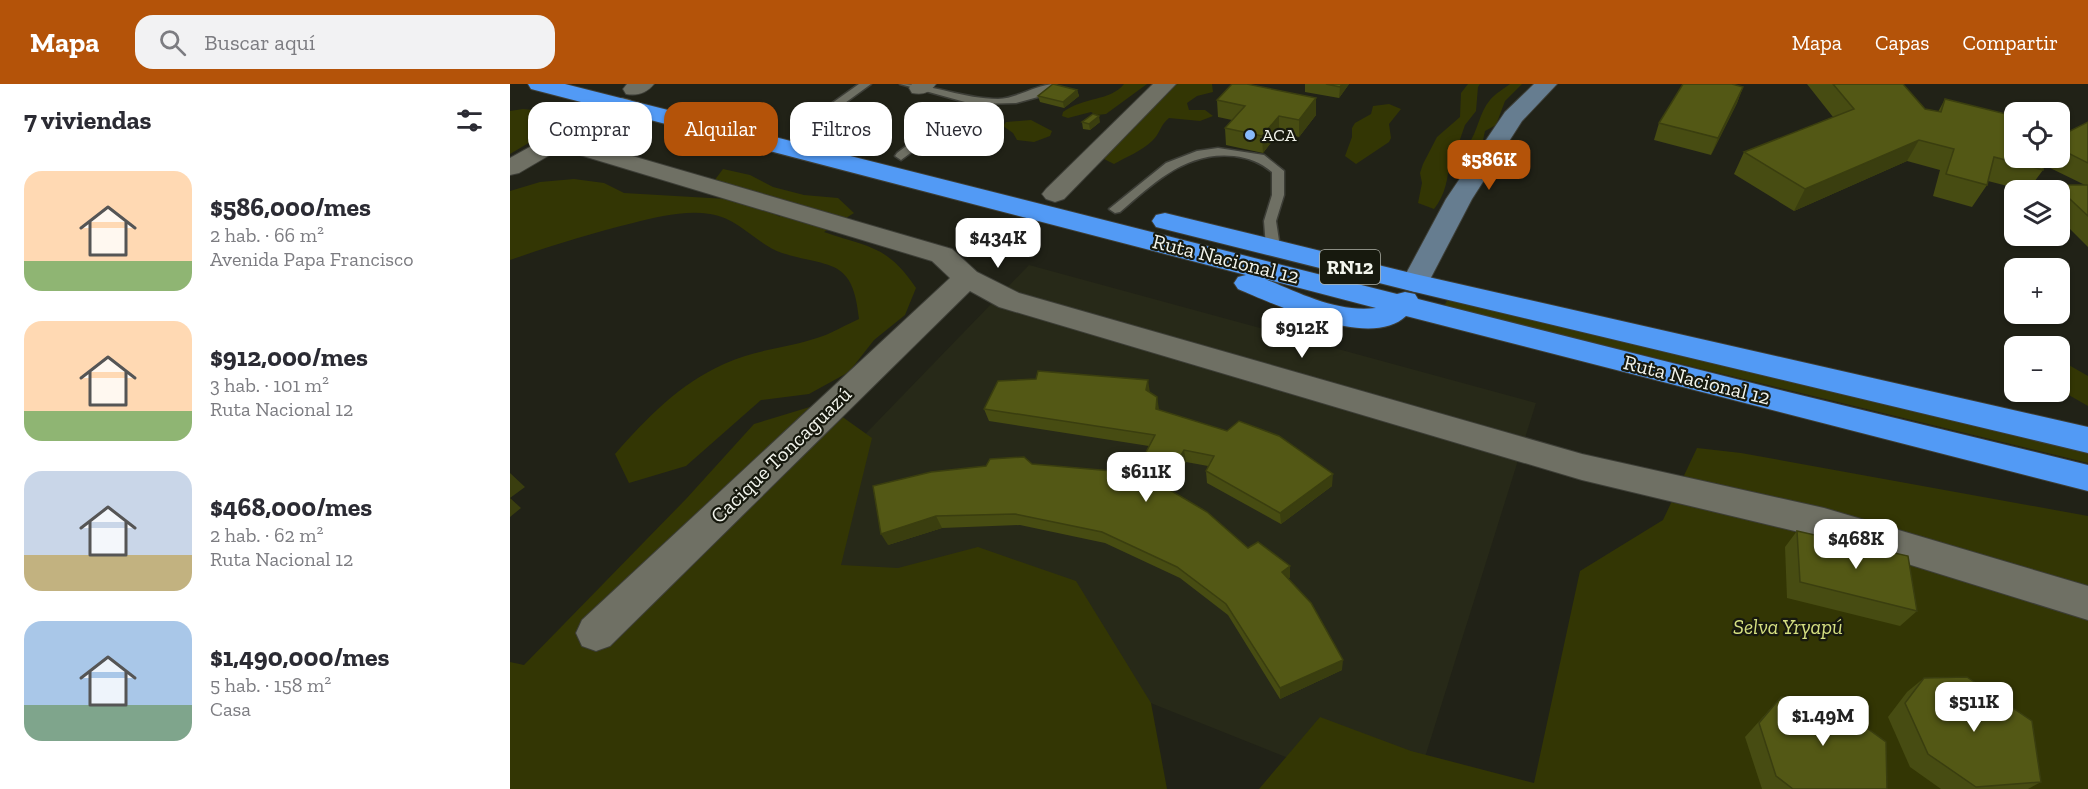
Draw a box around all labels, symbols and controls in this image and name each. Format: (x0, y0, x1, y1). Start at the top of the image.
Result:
search box (135, 15, 555, 69)
text: Mapa (30, 26, 99, 59)
icon: search (156, 26, 189, 59)
text: Buscar aquí (204, 29, 315, 56)
text: Mapa (1792, 30, 1842, 55)
text: Capas (1875, 30, 1930, 55)
text: Compartir (1963, 30, 2058, 55)
chip: Comprar (528, 102, 652, 156)
chip: Alquilar (664, 102, 778, 156)
chip: Filtros (790, 102, 892, 156)
chip: Nuevo (904, 102, 1004, 156)
map controls (2004, 102, 2070, 402)
button: locate (2004, 102, 2070, 168)
text: 7 viviendas (24, 104, 152, 136)
icon: filters (453, 104, 486, 137)
place label: ACA (1262, 124, 1297, 146)
marker: ACA (1243, 128, 1257, 142)
pin: $586K (1447, 140, 1531, 191)
text: $586K (1461, 147, 1517, 171)
button: layers (2004, 180, 2070, 246)
text: $586,000/mes (210, 191, 371, 223)
icon: home (72, 195, 144, 267)
pin: $434K (956, 218, 1040, 269)
text: 2 hab. · 66 m² (210, 223, 324, 247)
text: $434K (970, 225, 1026, 249)
street label: Ruta Nacional 12 (1150, 228, 1302, 289)
text: Avenida Papa Francisco (210, 247, 414, 271)
road number: RN12 (1320, 250, 1380, 284)
button: + (2004, 258, 2070, 324)
pin: $912K (1260, 308, 1344, 359)
text: $912K (1276, 315, 1328, 339)
button: − (2004, 336, 2070, 402)
text: $912,000/mes (210, 341, 368, 373)
icon: home (72, 345, 144, 417)
street label: Ruta Nacional 12 (1621, 349, 1773, 410)
text: 3 hab. · 101 m² (210, 373, 329, 397)
street label: Cacique Toncaguazú (705, 381, 856, 528)
text: Ruta Nacional 12 (210, 397, 353, 421)
pin: $611K (1104, 452, 1188, 503)
text: $611K (1121, 459, 1171, 483)
text: $468,000/mes (210, 491, 372, 523)
icon: home (72, 495, 144, 567)
pin: $468K (1814, 519, 1898, 570)
text: 2 hab. · 62 m² (210, 523, 324, 547)
text: $468K (1828, 526, 1884, 550)
text: Ruta Nacional 12 (210, 547, 353, 571)
park label: Selva Yryapú (1733, 614, 1843, 639)
text: $1,490,000/mes (210, 641, 390, 673)
icon: home (72, 645, 144, 717)
text: 5 hab. · 158 m² (210, 673, 331, 697)
pin: $511K (1932, 682, 2016, 733)
text: $511K (1949, 689, 1999, 713)
pin: $1.49M (1774, 696, 1872, 747)
text: Casa (210, 697, 251, 721)
text: $1.49M (1792, 703, 1854, 727)

